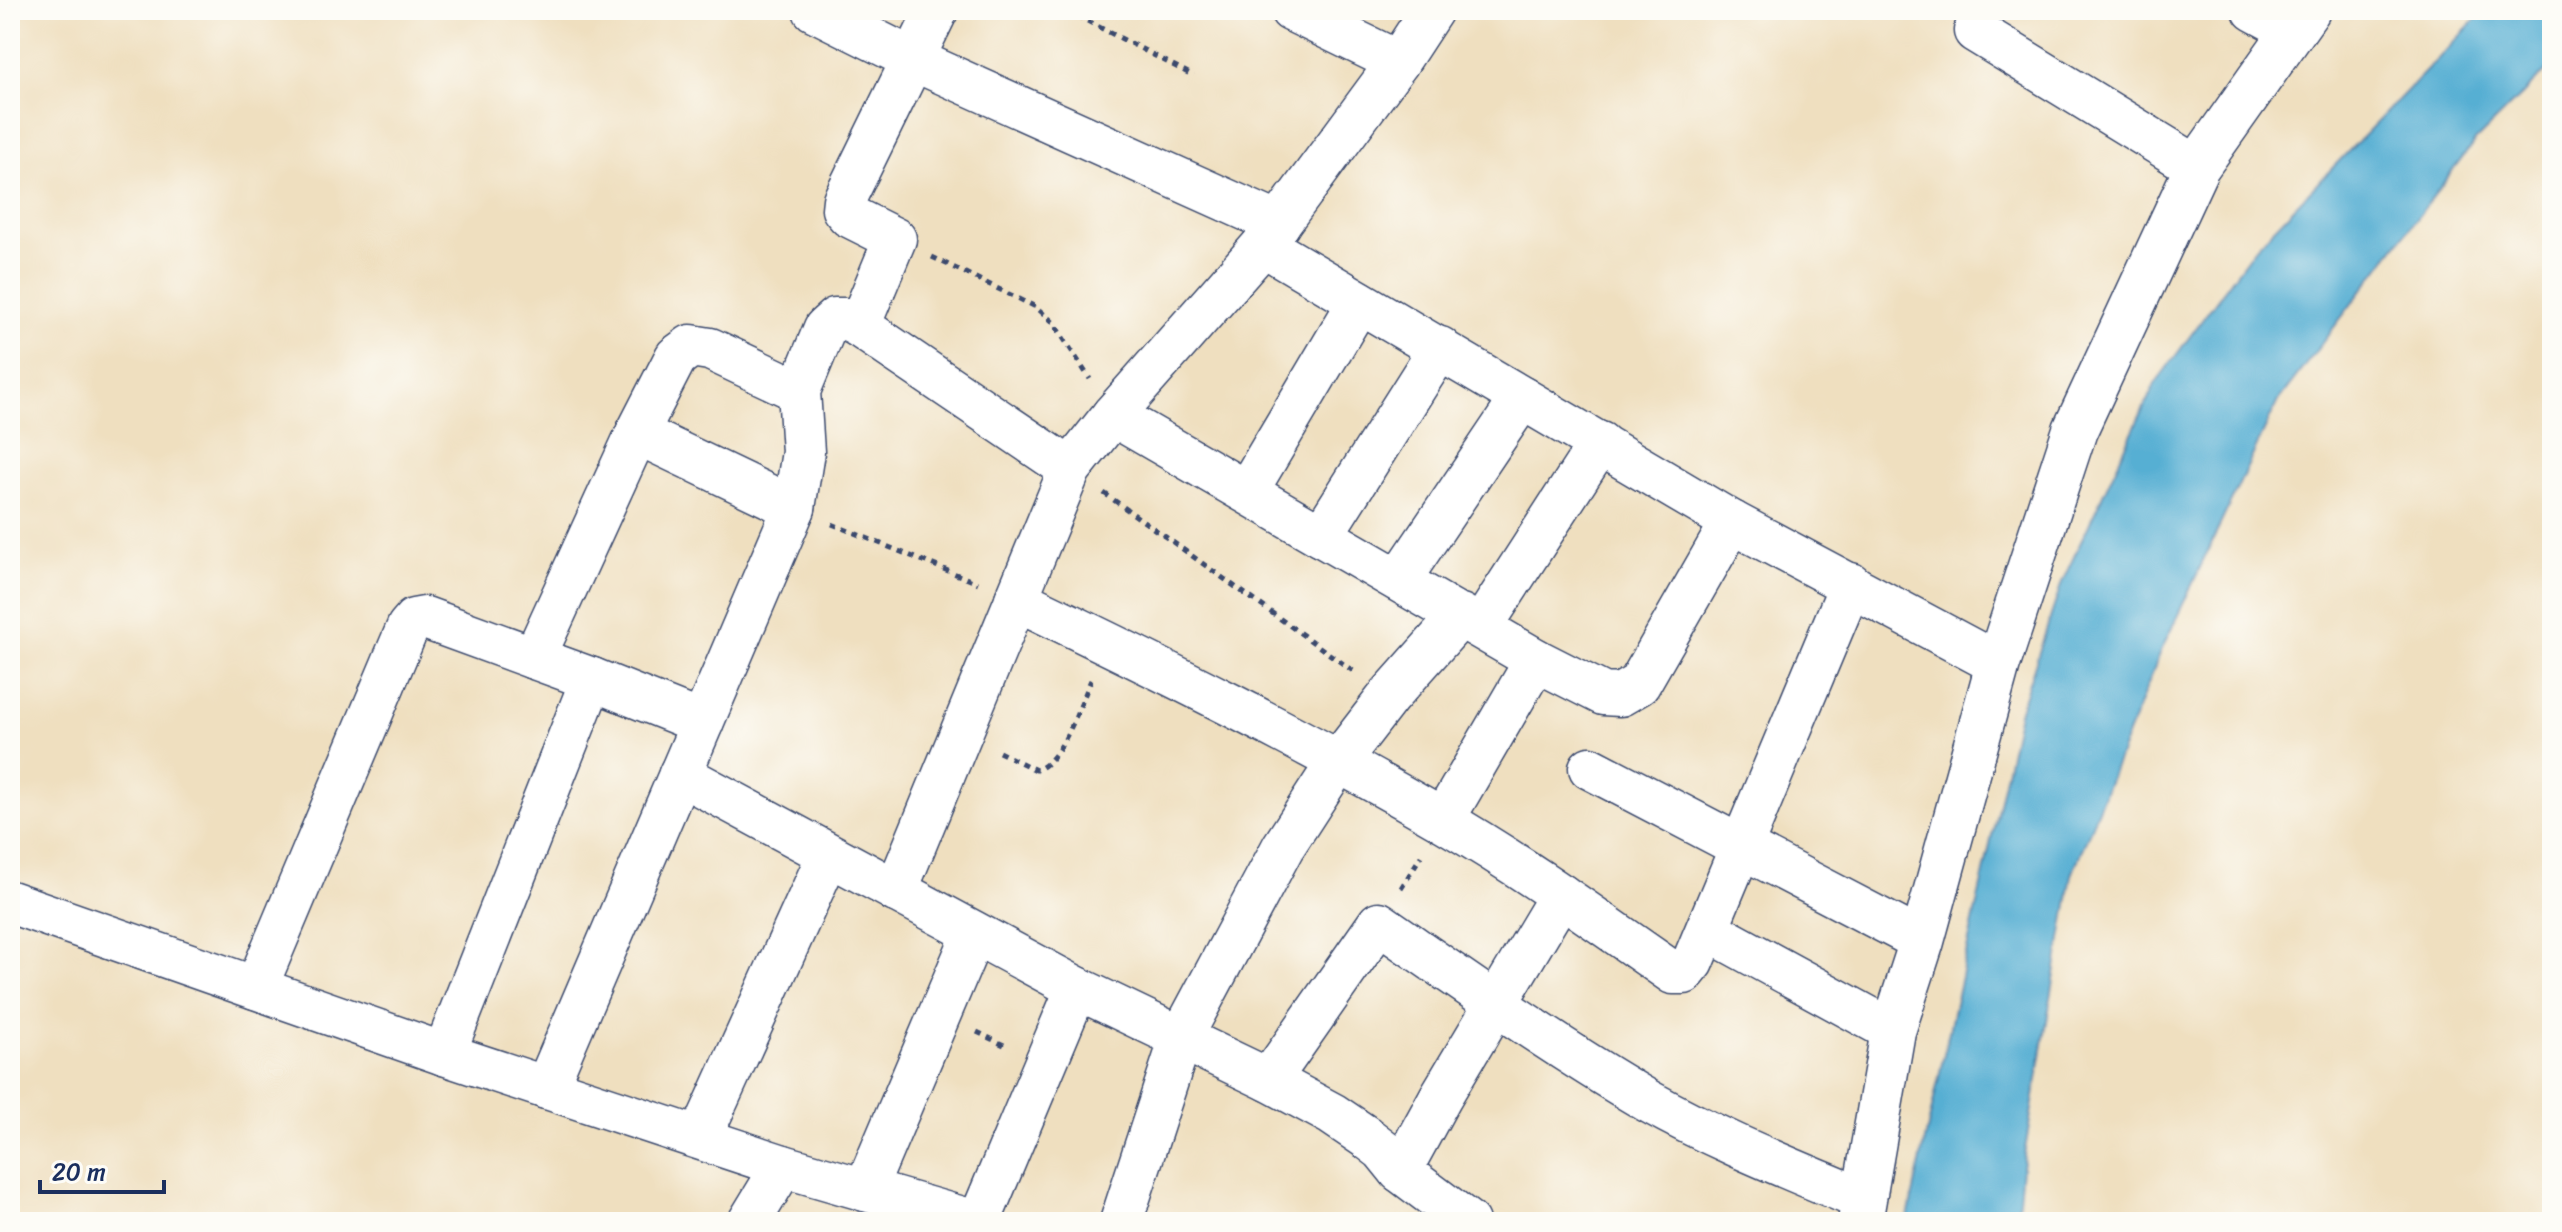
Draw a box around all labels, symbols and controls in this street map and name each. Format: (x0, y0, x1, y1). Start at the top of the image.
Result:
scale bar (40, 1144, 164, 1194)
text: 20 m (52, 1151, 106, 1193)

